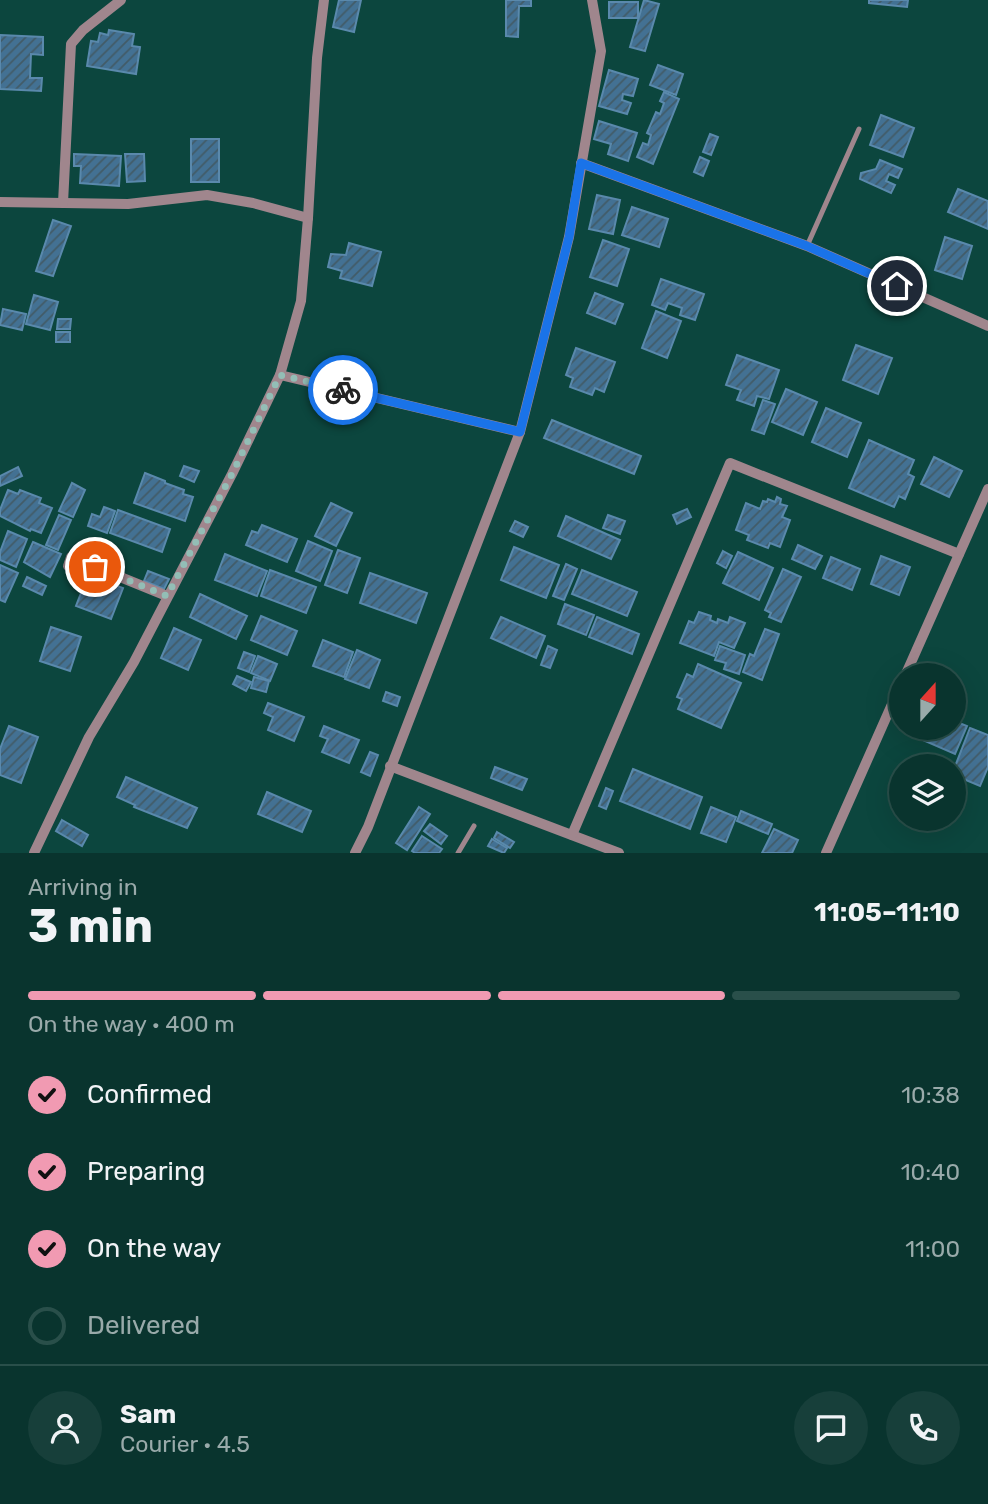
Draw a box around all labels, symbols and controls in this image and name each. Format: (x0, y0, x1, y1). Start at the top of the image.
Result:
pin (867, 256, 927, 316)
icon: home (878, 267, 916, 305)
courier (308, 355, 378, 425)
icon: bike (324, 371, 362, 409)
pin (65, 537, 125, 597)
icon: bag (76, 548, 114, 586)
north arrow (889, 663, 966, 740)
map controls (889, 663, 966, 831)
button: layers (889, 754, 966, 831)
text: Arriving in (28, 873, 138, 901)
text: 11:05–11:10 (814, 897, 960, 928)
text: 3 min (28, 899, 153, 954)
text: On the way · 400 m (28, 1010, 235, 1038)
icon: check (28, 1076, 66, 1114)
text: Confirmed (87, 1079, 212, 1110)
text: 10:38 (901, 1081, 960, 1109)
icon: check (28, 1153, 66, 1191)
text: Preparing (87, 1156, 205, 1187)
text: 10:40 (901, 1158, 960, 1186)
icon: check (28, 1230, 66, 1268)
text: On the way (87, 1233, 221, 1264)
text: 11:00 (905, 1235, 960, 1263)
text: Delivered (87, 1310, 200, 1341)
button: person (28, 1391, 102, 1465)
button: chat (794, 1391, 868, 1465)
button: phone (886, 1391, 960, 1465)
text: Sam (120, 1399, 176, 1430)
text: Courier · 4.5 (120, 1430, 250, 1458)

